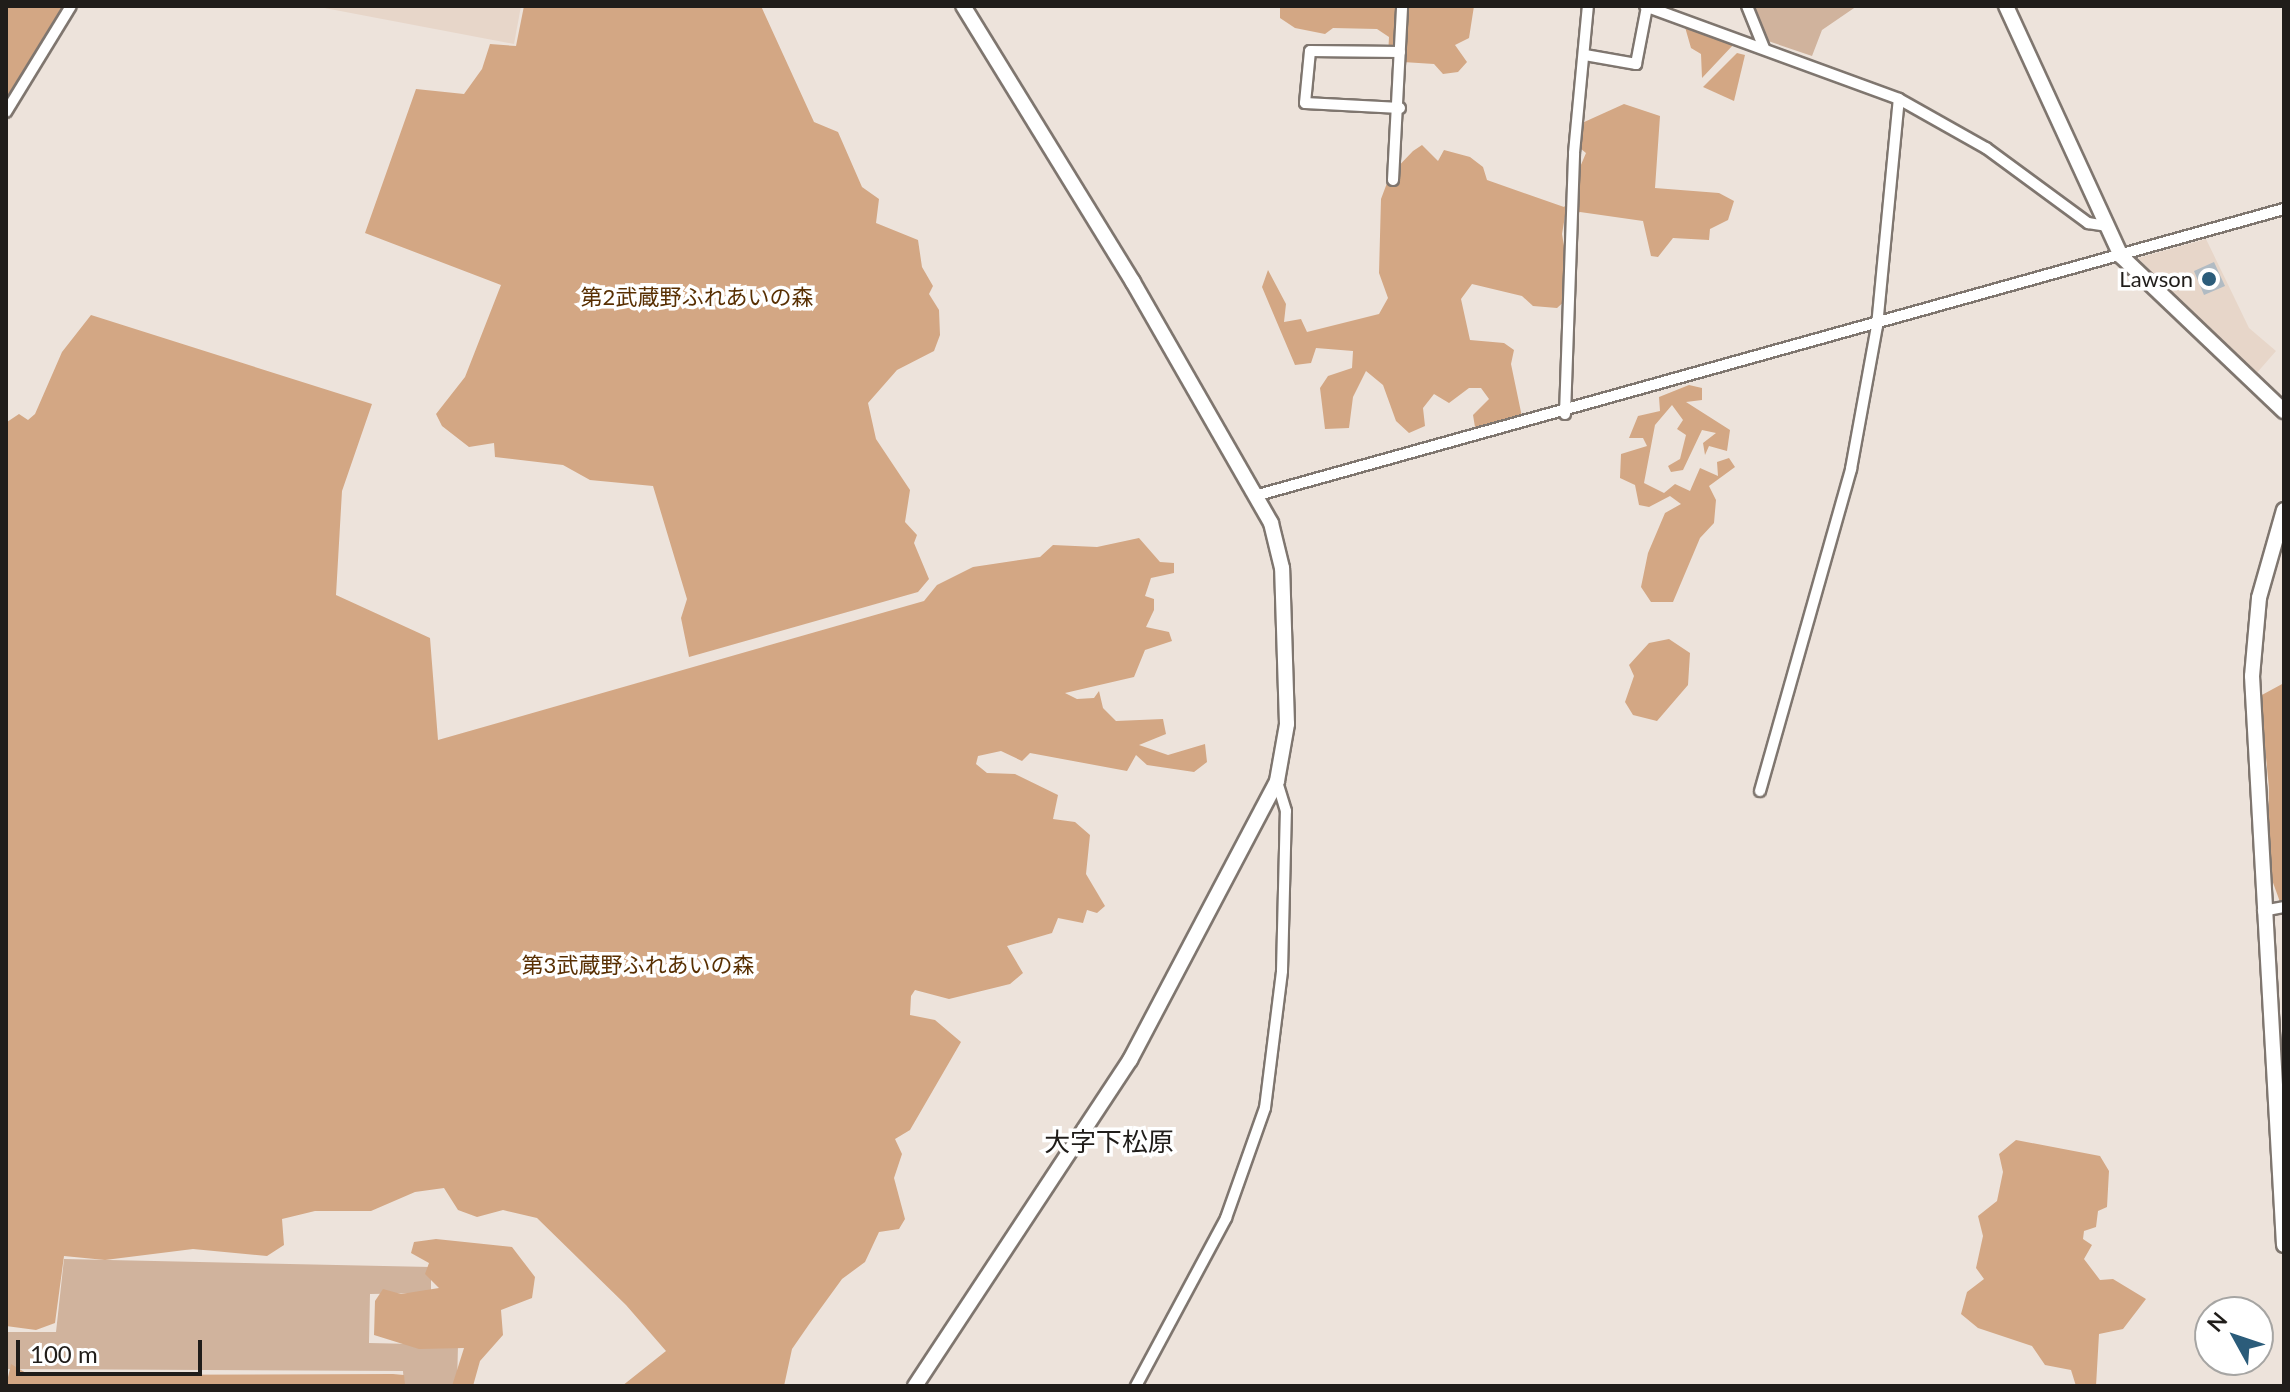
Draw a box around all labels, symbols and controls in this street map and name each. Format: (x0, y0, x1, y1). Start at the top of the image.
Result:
place label: Lawson (2119, 266, 2193, 292)
marker: Lawson (2200, 270, 2218, 288)
park label: 第2武蔵野ふれあいの森 (581, 284, 813, 310)
park label: 第3武蔵野ふれあいの森 (522, 952, 754, 978)
district label: 大字下松原 (1044, 1126, 1174, 1158)
north arrow (2194, 1296, 2274, 1376)
text: N (2201, 1306, 2233, 1337)
scale bar (20, 1324, 206, 1374)
text: 100 m (30, 1339, 98, 1368)

